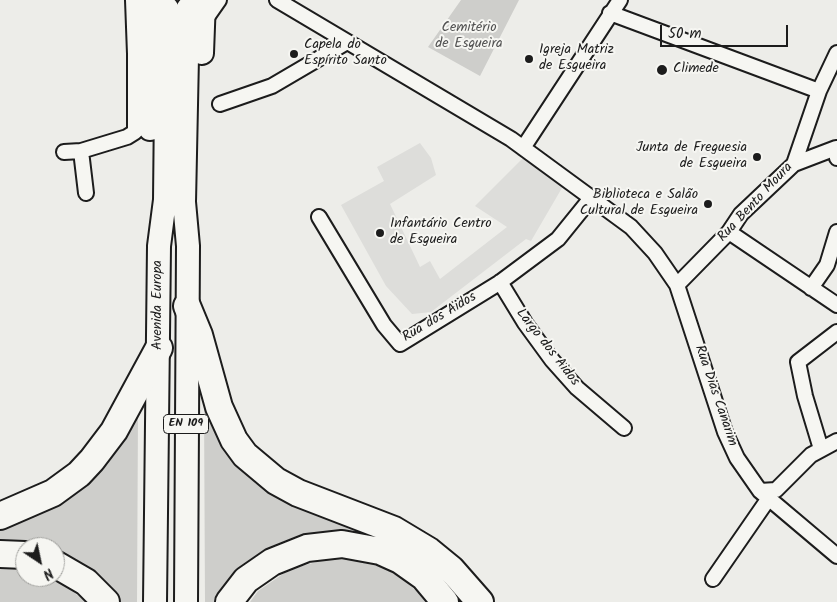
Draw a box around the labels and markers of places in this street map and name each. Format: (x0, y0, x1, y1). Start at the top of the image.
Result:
place label: Capela do Espírito Santo (304, 38, 387, 70)
place label: Igreja Matriz de Esgueira (539, 43, 614, 75)
marker: Capela do Espírito Santo (288, 48, 300, 60)
marker: Igreja Matriz de Esgueira (523, 53, 535, 65)
place label: Climede (673, 62, 719, 78)
marker: Climede (655, 63, 669, 77)
place label: Junta de Freguesia de Esgueira (636, 141, 747, 174)
marker: Junta de Freguesia de Esgueira (751, 151, 763, 163)
place label: Biblioteca e Salão Cultural de Esgueira (580, 188, 698, 220)
marker: Biblioteca e Salão Cultural de Esgueira (702, 198, 714, 210)
place label: Infantário Centro de Esgueira (390, 217, 492, 250)
marker: Infantário Centro de Esgueira (374, 227, 386, 239)

